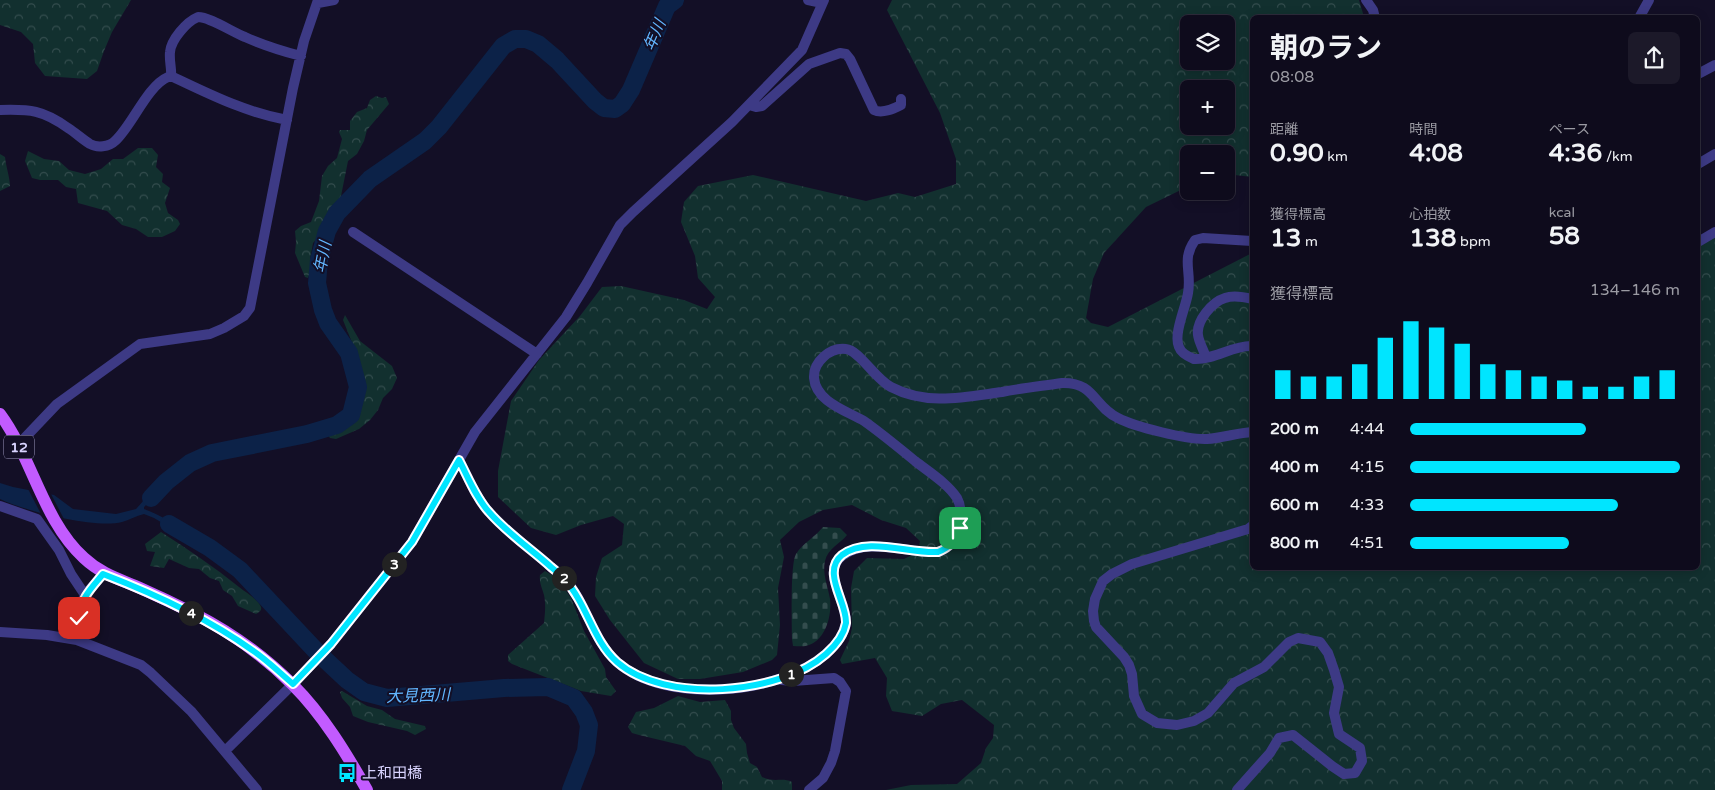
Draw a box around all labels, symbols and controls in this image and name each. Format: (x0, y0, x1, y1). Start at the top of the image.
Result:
water label: 年川 (639, 15, 671, 54)
map controls (1180, 15, 1235, 200)
button: layers (1180, 15, 1235, 70)
text: 朝のラン (1270, 31, 1382, 65)
button: share (1628, 32, 1680, 84)
text: 08:08 (1270, 67, 1314, 87)
button: + (1180, 80, 1235, 135)
text: 距離 (1270, 121, 1298, 138)
text: 時間 (1409, 121, 1437, 138)
text: ペース (1549, 121, 1590, 138)
text: 0.90 (1270, 138, 1324, 168)
text: 4:08 (1409, 138, 1463, 168)
text: 4:36 (1549, 138, 1602, 168)
button: − (1180, 145, 1235, 200)
text: km (1324, 148, 1348, 165)
text: /km (1602, 148, 1633, 165)
text: kcal (1549, 204, 1575, 221)
text: 獲得標高 (1270, 206, 1326, 223)
text: 心拍数 (1409, 206, 1451, 223)
text: 58 (1549, 221, 1580, 251)
text: 13 (1270, 223, 1301, 253)
text: 138 (1409, 223, 1456, 253)
text: m (1301, 233, 1318, 250)
text: bpm (1456, 233, 1491, 250)
water label: 年川 (310, 238, 336, 275)
text: 134–146 m (1590, 280, 1680, 300)
text: 獲得標高 (1270, 284, 1334, 304)
text: 200 m (1270, 419, 1319, 439)
text: 4:44 (1350, 419, 1384, 439)
road number: 12 (4, 436, 34, 458)
text: 400 m (1270, 457, 1319, 477)
text: 4:15 (1350, 457, 1384, 477)
text: 600 m (1270, 495, 1319, 515)
text: 4:33 (1350, 495, 1384, 515)
pin (939, 507, 981, 549)
icon: arrive (946, 514, 974, 542)
text: 800 m (1270, 533, 1319, 553)
text: 4:51 (1350, 533, 1384, 553)
pin: 3 (382, 552, 406, 576)
text: 3 (390, 556, 399, 573)
pin: 2 (552, 566, 576, 590)
text: 2 (560, 570, 569, 587)
pin (58, 597, 100, 639)
pin: 4 (178, 600, 204, 626)
icon: check (65, 604, 93, 632)
text: 4 (187, 605, 196, 622)
pin: 1 (778, 662, 804, 686)
text: 1 (787, 666, 796, 683)
water label: 大見西川 (386, 685, 452, 707)
bus stop icon: 上和田橋 (336, 762, 358, 784)
place label: 上和田橋 (362, 764, 422, 782)

